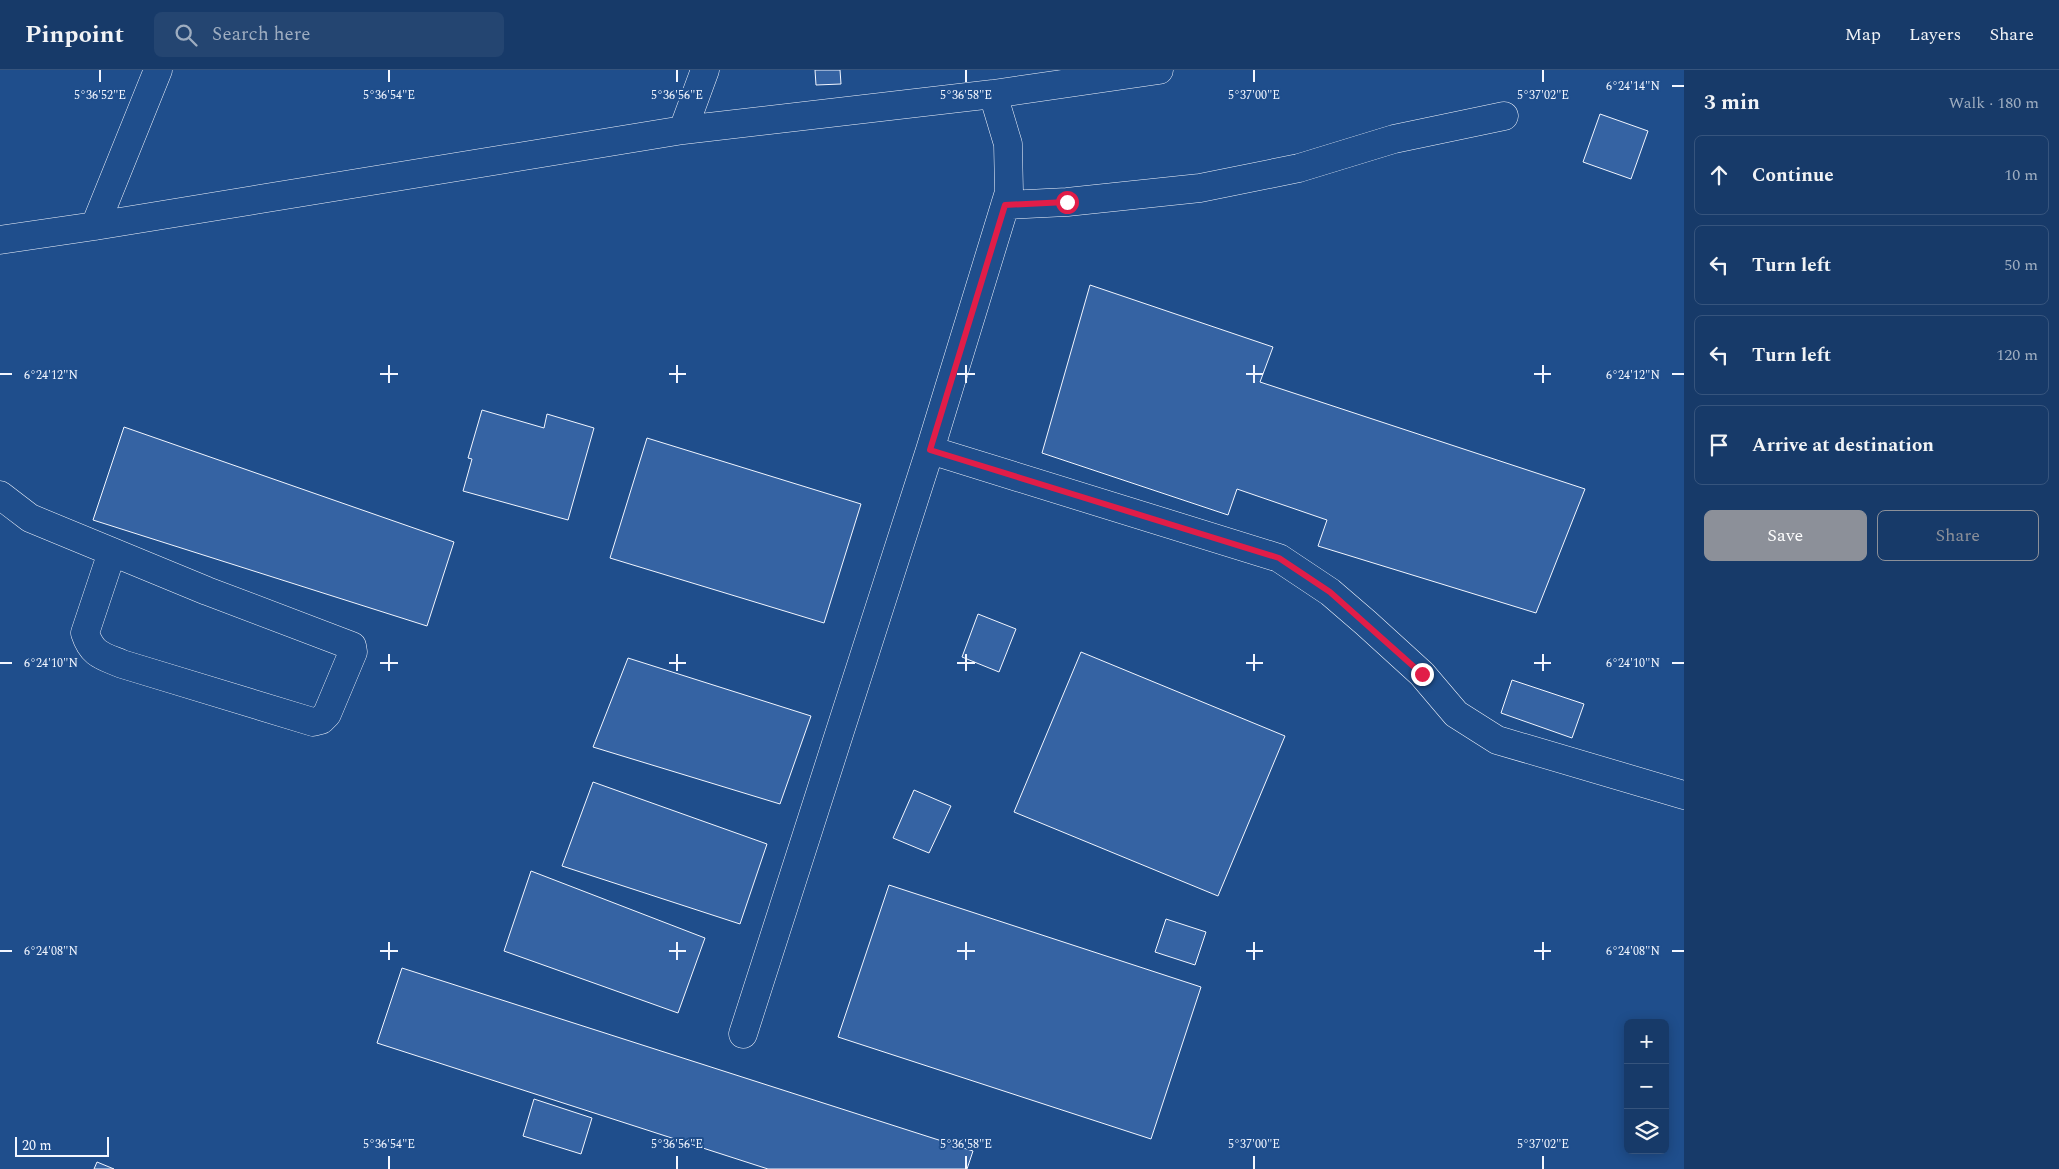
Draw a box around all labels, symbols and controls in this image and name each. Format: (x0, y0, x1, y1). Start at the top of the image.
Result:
search box (154, 12, 504, 57)
text: Pinpoint (25, 17, 124, 53)
text: Search here (212, 20, 310, 49)
icon: search (172, 21, 200, 49)
text: Map (1845, 21, 1881, 48)
text: Layers (1909, 21, 1961, 48)
text: Share (1989, 21, 2034, 48)
text: 6°24'14"N (1606, 77, 1660, 96)
text: 5°36'52"E (74, 86, 126, 105)
text: 5°36'54"E (363, 86, 415, 105)
text: 5°36'56"E (651, 86, 703, 105)
text: 5°36'58"E (940, 86, 992, 105)
text: 5°37'00"E (1228, 86, 1280, 105)
text: 5°37'02"E (1517, 86, 1569, 105)
text: 3 min (1704, 87, 1760, 119)
text: Walk · 180 m (1948, 91, 2039, 115)
icon: ahead (1705, 161, 1733, 189)
text: Continue (1752, 161, 1834, 190)
text: 10 m (2004, 163, 2038, 187)
route start (1056, 191, 1079, 214)
icon: left (1705, 251, 1733, 279)
text: Turn left (1752, 251, 1831, 280)
text: 50 m (2004, 253, 2038, 277)
icon: left (1705, 341, 1733, 369)
text: Turn left (1752, 341, 1831, 370)
text: 120 m (1996, 343, 2038, 367)
text: 6°24'12"N (24, 366, 78, 385)
text: 6°24'12"N (1606, 366, 1660, 385)
icon: arrive (1705, 431, 1733, 459)
text: Arrive at destination (1752, 431, 1934, 460)
button: Save (1704, 510, 1867, 561)
button: Share (1877, 510, 2039, 561)
text: 6°24'10"N (24, 654, 78, 673)
text: 6°24'10"N (1606, 654, 1660, 673)
route end (1411, 663, 1434, 686)
text: 6°24'08"N (24, 942, 78, 961)
text: 6°24'08"N (1606, 942, 1660, 961)
map controls (1624, 1019, 1669, 1154)
button: + (1624, 1019, 1669, 1064)
button: − (1624, 1064, 1669, 1109)
button: layers (1624, 1109, 1669, 1154)
scale bar (15, 1134, 109, 1157)
text: 20 m (22, 1135, 52, 1156)
text: 5°36'54"E (363, 1135, 415, 1154)
text: 5°36'56"E (651, 1135, 703, 1154)
text: 5°36'58"E (940, 1135, 992, 1154)
text: 5°37'00"E (1228, 1135, 1280, 1154)
text: 5°37'02"E (1517, 1135, 1569, 1154)

